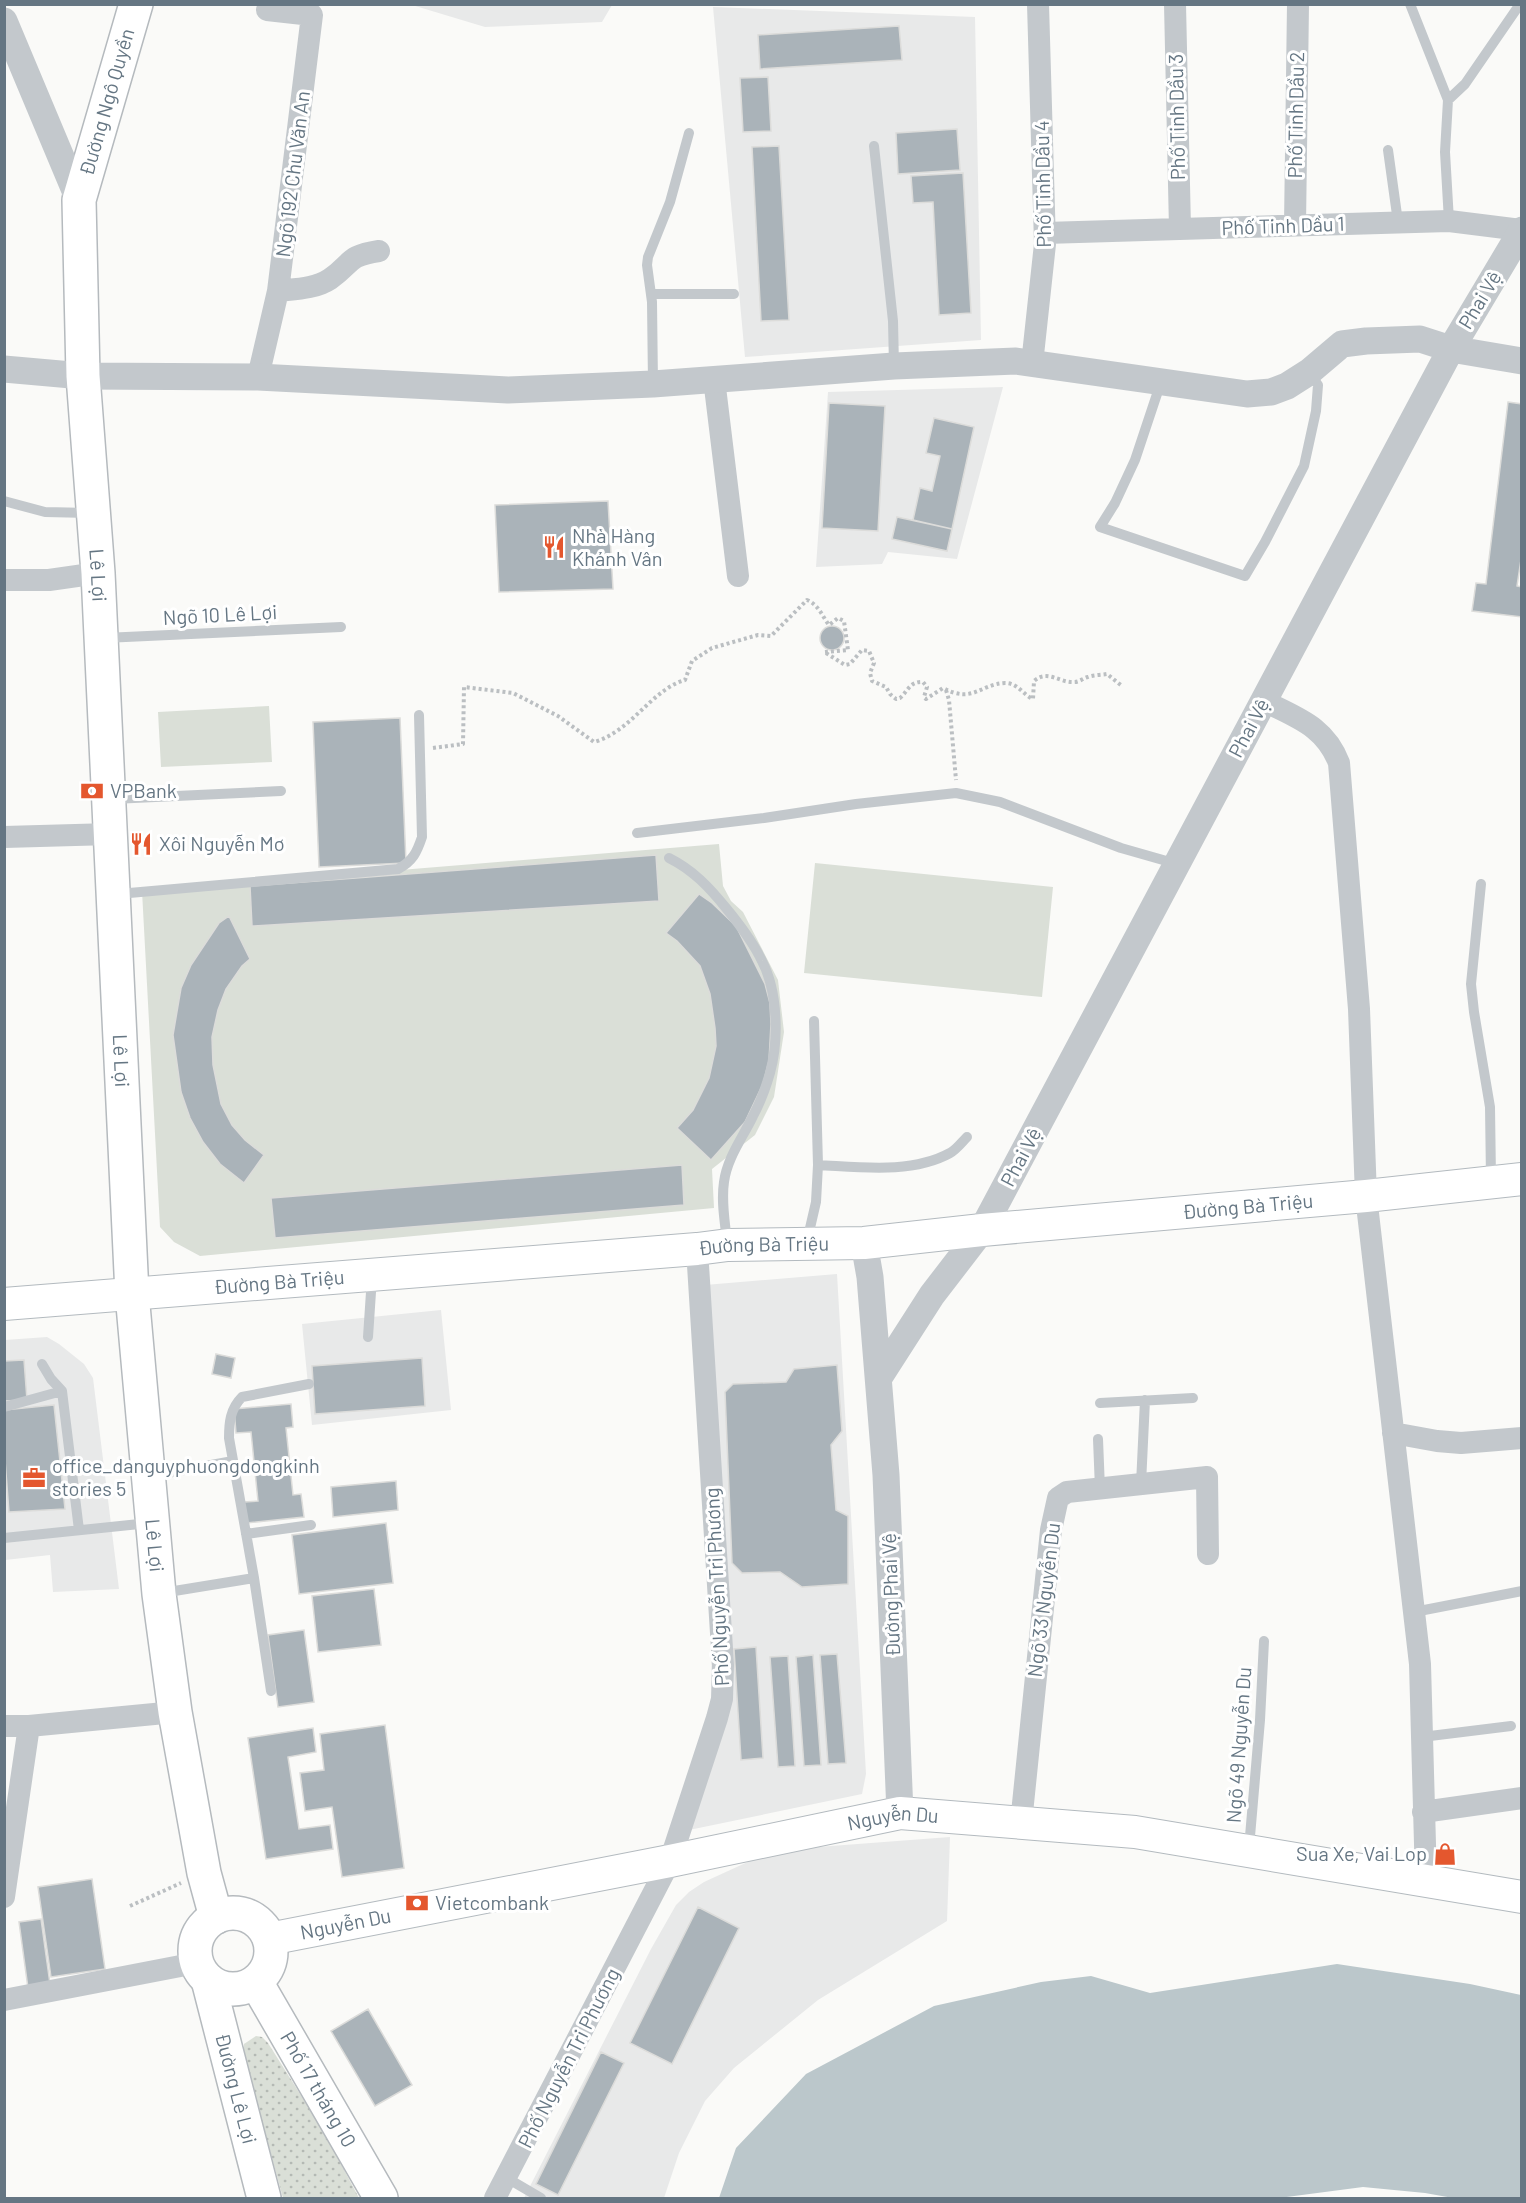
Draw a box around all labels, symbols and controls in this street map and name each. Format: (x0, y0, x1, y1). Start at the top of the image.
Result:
street label: Đường Ngô Quyền (74, 25, 139, 178)
street label: Phố Tinh Dầu 2 (1282, 51, 1308, 179)
street label: Phố Tinh Dầu 3 (1163, 54, 1189, 180)
street label: Ngõ 192 Chu Văn An (270, 89, 314, 258)
street label: Phố Tinh Dầu 4 (1029, 120, 1055, 248)
street label: Phố Tinh Dầu 1 (1221, 211, 1345, 239)
street label: Phai Vệ (1453, 266, 1506, 333)
place label: Nhà Hàng Khánh Vân (572, 523, 663, 570)
restaurant icon: Nhà Hàng Khánh Vân (541, 534, 567, 560)
street label: Lê Lợi (85, 548, 112, 602)
street label: Ngõ 10 Lê Lợi (162, 599, 278, 629)
street label: Phai Vệ (1223, 694, 1274, 761)
bank icon: VPBank (79, 778, 105, 804)
place label: VPBank (110, 778, 177, 802)
restaurant icon: Xôi Nguyễn Mơ (128, 831, 154, 857)
place label: Xôi Nguyễn Mơ (159, 831, 284, 855)
street label: Lê Lợi (109, 1034, 135, 1088)
street label: Phai Vệ (995, 1123, 1046, 1190)
street label: Đường Bà Triệu (1181, 1188, 1314, 1223)
street label: Đường Bà Triệu (697, 1231, 829, 1260)
street label: Đường Bà Triệu (213, 1264, 345, 1298)
place label: office_danguyphuongdongkinh stories 5 (52, 1453, 320, 1500)
office icon: office_danguyphuongdongkinh stories 5 (21, 1465, 47, 1491)
street label: Phố Nguyễn Tri Phương (699, 1487, 733, 1687)
street label: Lê Lợi (141, 1518, 170, 1573)
street label: Ngõ 33 Nguyễn Du (1022, 1521, 1064, 1679)
street label: Đường Phai Vệ (876, 1533, 904, 1657)
street label: Ngõ 49 Nguyễn Du (1221, 1666, 1255, 1824)
street label: Nguyễn Du (845, 1800, 940, 1835)
place label: Sua Xe, Vai Lop (1296, 1841, 1427, 1865)
shop icon: Sua Xe, Vai Lop (1432, 1841, 1458, 1867)
bank icon: Vietcombank (404, 1890, 430, 1916)
place label: Vietcombank (435, 1890, 549, 1914)
street label: Nguyễn Du (298, 1903, 393, 1944)
street label: Phố Nguyễn Tri Phương (512, 1964, 624, 2152)
street label: Phố 17 tháng 10 (276, 2027, 362, 2151)
street label: Đường Lê Lợi (211, 2030, 263, 2146)

